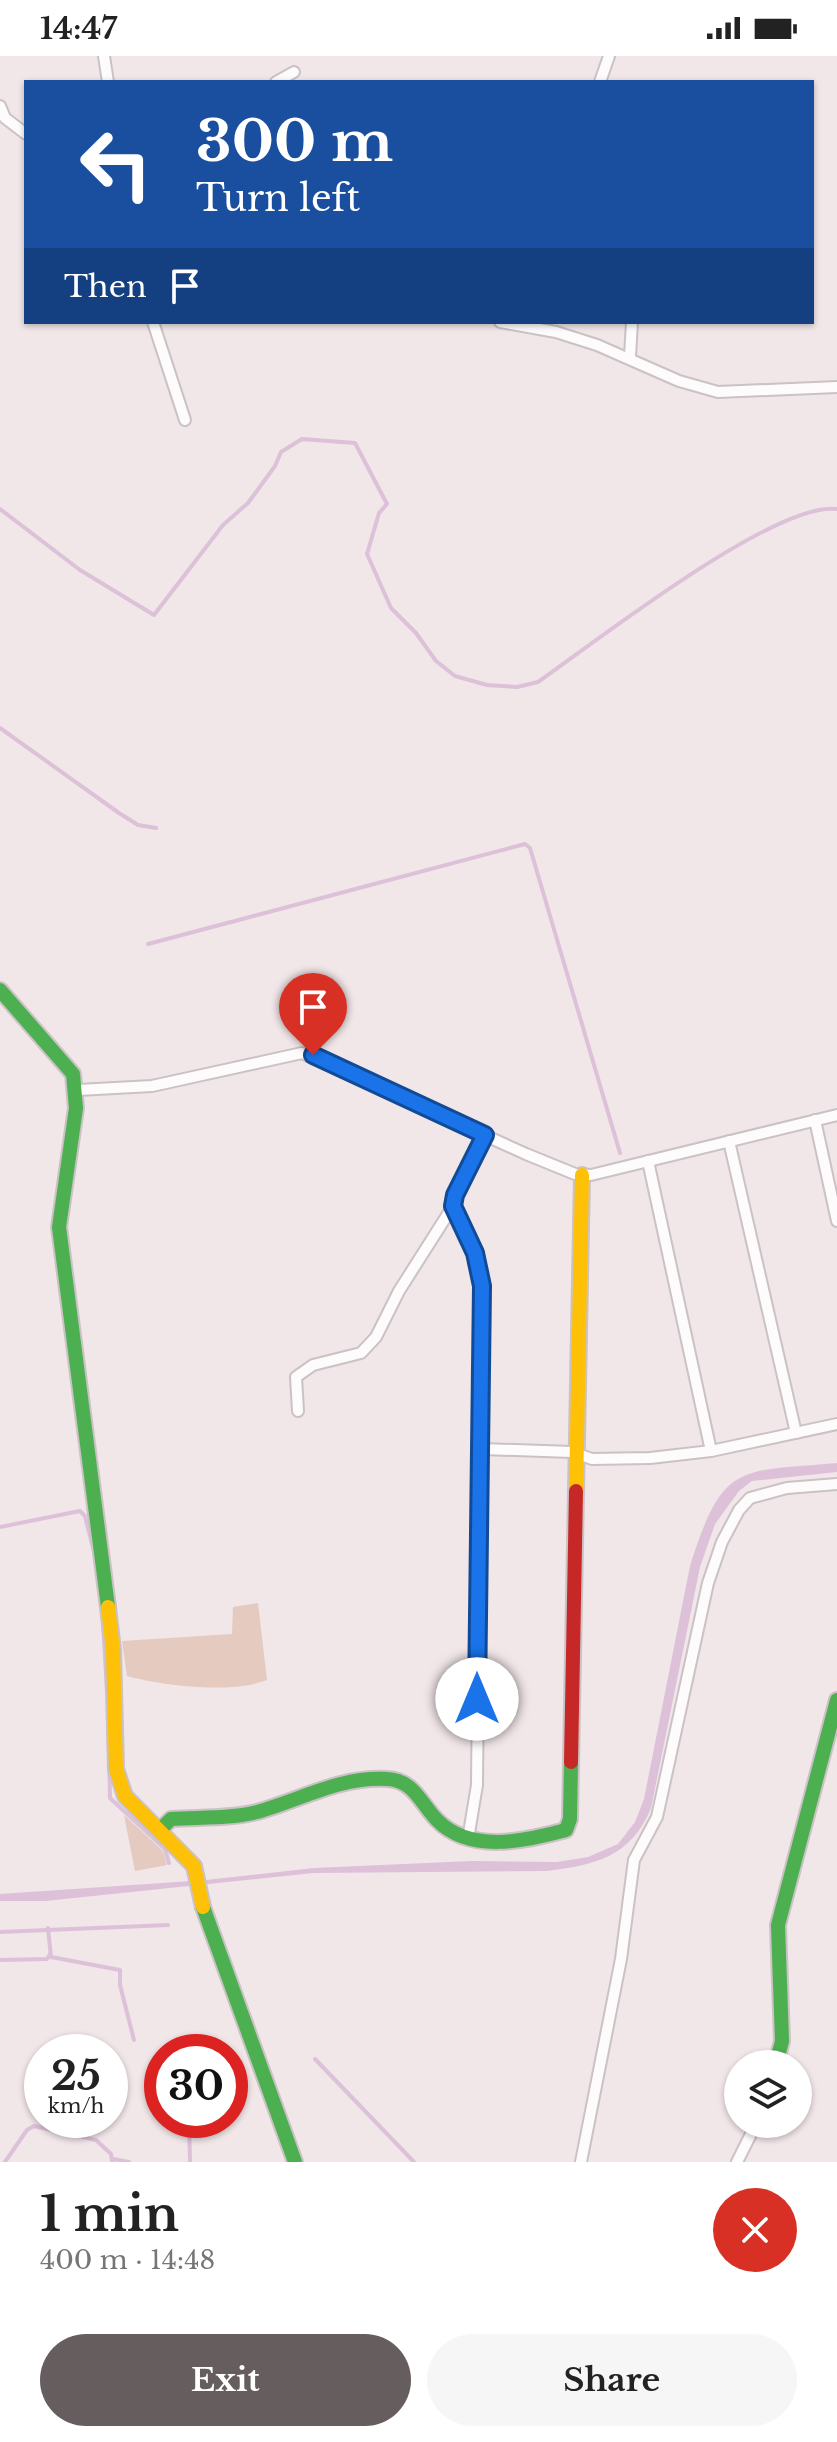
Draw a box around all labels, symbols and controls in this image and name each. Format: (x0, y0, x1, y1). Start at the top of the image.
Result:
text: 14:47 (40, 10, 117, 47)
text: 300 m (196, 107, 393, 176)
icon: left (64, 112, 168, 216)
text: Turn left (196, 176, 360, 221)
icon: arrive (163, 264, 207, 308)
text: Then (64, 268, 147, 305)
pin (279, 973, 347, 1055)
icon: arrive (291, 985, 335, 1029)
position arrow (435, 1657, 519, 1741)
speed limit sign: 30 (144, 2034, 248, 2138)
map controls (724, 2050, 812, 2138)
button: layers (724, 2050, 812, 2138)
text: 25 (51, 2051, 101, 2101)
text: km/h (48, 2094, 104, 2118)
text: 1 min (40, 2184, 179, 2244)
button: close (713, 2188, 797, 2272)
text: 400 m · 14:48 (40, 2244, 215, 2276)
button: Exit (40, 2334, 411, 2426)
button: Share (427, 2334, 797, 2426)

